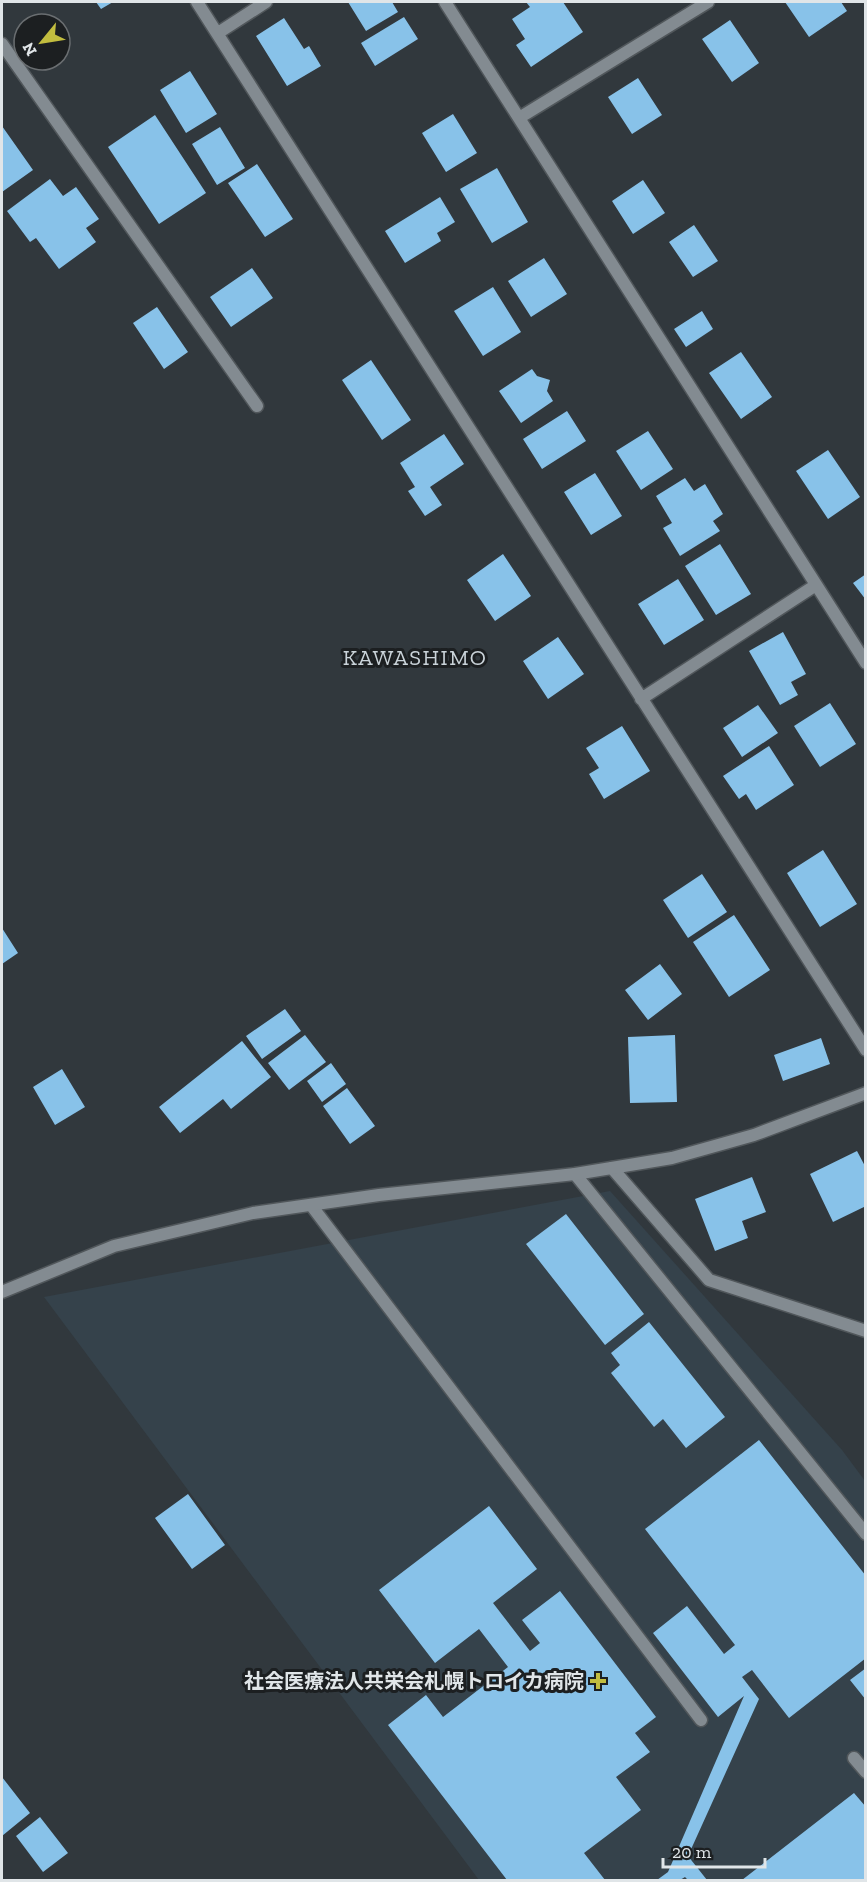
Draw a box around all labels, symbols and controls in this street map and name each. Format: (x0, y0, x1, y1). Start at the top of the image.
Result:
north arrow (12, 12, 72, 72)
text: N (18, 39, 41, 59)
district label: KAWASHIMO (343, 644, 487, 671)
place label: 社会医療法人共栄会札幌トロイカ病院 (244, 1669, 584, 1693)
marker: 社会医療法人共栄会札幌トロイカ病院 (589, 1672, 607, 1690)
scale bar (663, 1831, 765, 1869)
text: 20 m (672, 1841, 712, 1863)

